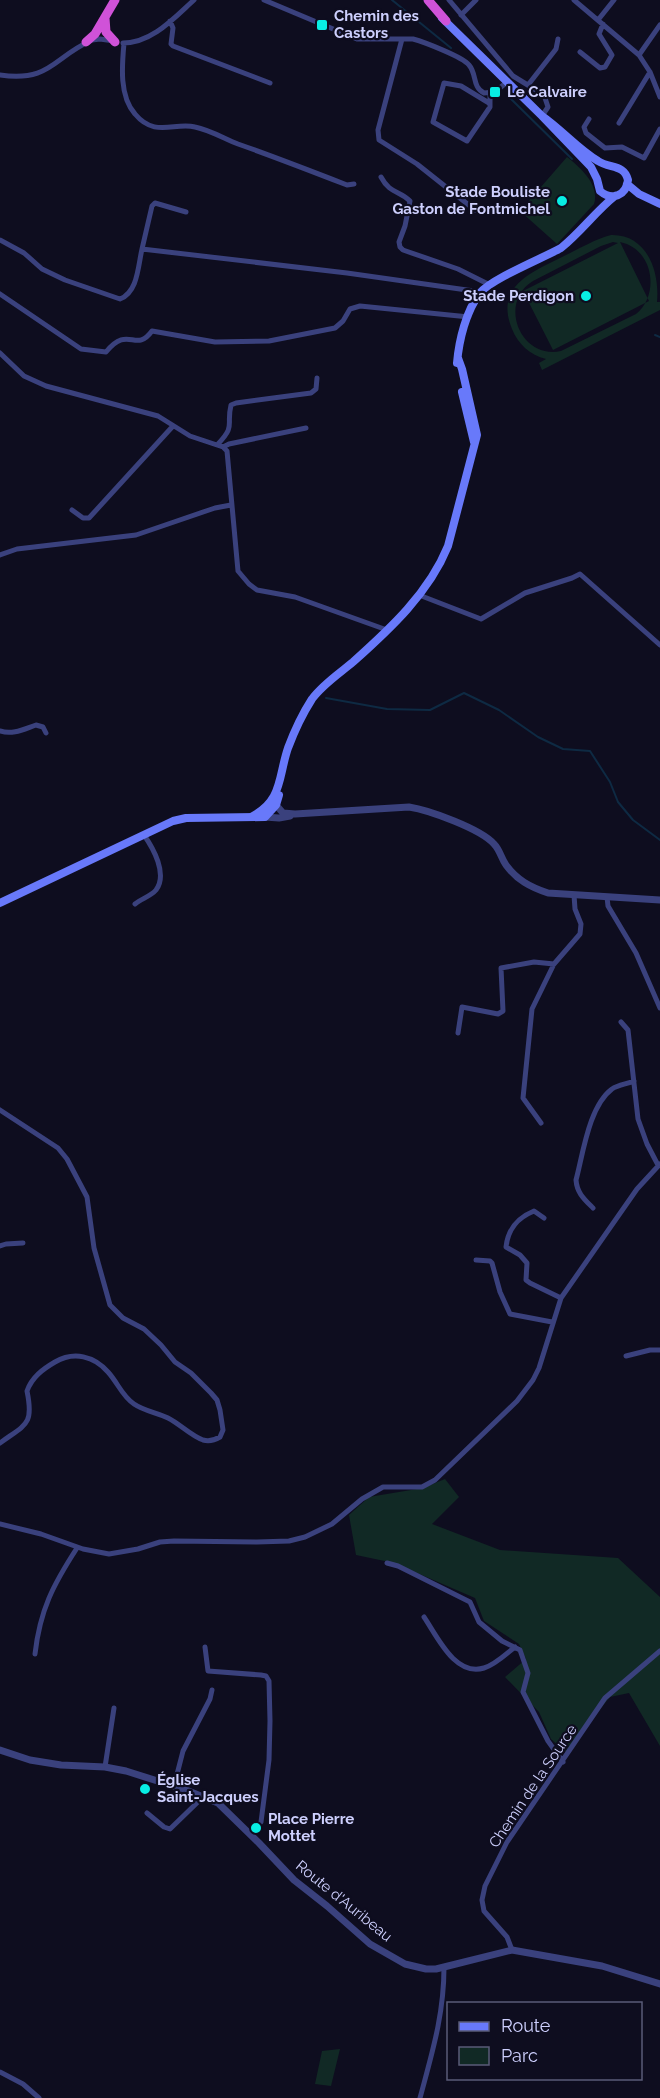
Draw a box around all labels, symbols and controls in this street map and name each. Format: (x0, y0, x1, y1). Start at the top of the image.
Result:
place label: Chemin des Castors (334, 7, 419, 42)
marker: Chemin des Castors (315, 18, 329, 32)
place label: Le Calvaire (507, 83, 587, 101)
marker: Le Calvaire (488, 85, 502, 99)
place label: Stade Bouliste Gaston de Fontmichel (392, 183, 550, 218)
marker: Stade Bouliste Gaston de Fontmichel (555, 194, 569, 208)
place label: Stade Perdigon (463, 287, 574, 305)
marker: Stade Perdigon (579, 289, 593, 303)
street label: Chemin de la Source (485, 1721, 581, 1851)
place label: Église Saint-Jacques (157, 1771, 259, 1806)
marker: Église Saint-Jacques (138, 1782, 152, 1796)
place label: Place Pierre Mottet (268, 1810, 354, 1845)
marker: Place Pierre Mottet (249, 1821, 263, 1835)
street label: Route d'Auribeau (292, 1857, 396, 1945)
legend (447, 2002, 642, 2080)
text: Route (501, 2015, 551, 2036)
text: Parc (501, 2045, 538, 2066)

